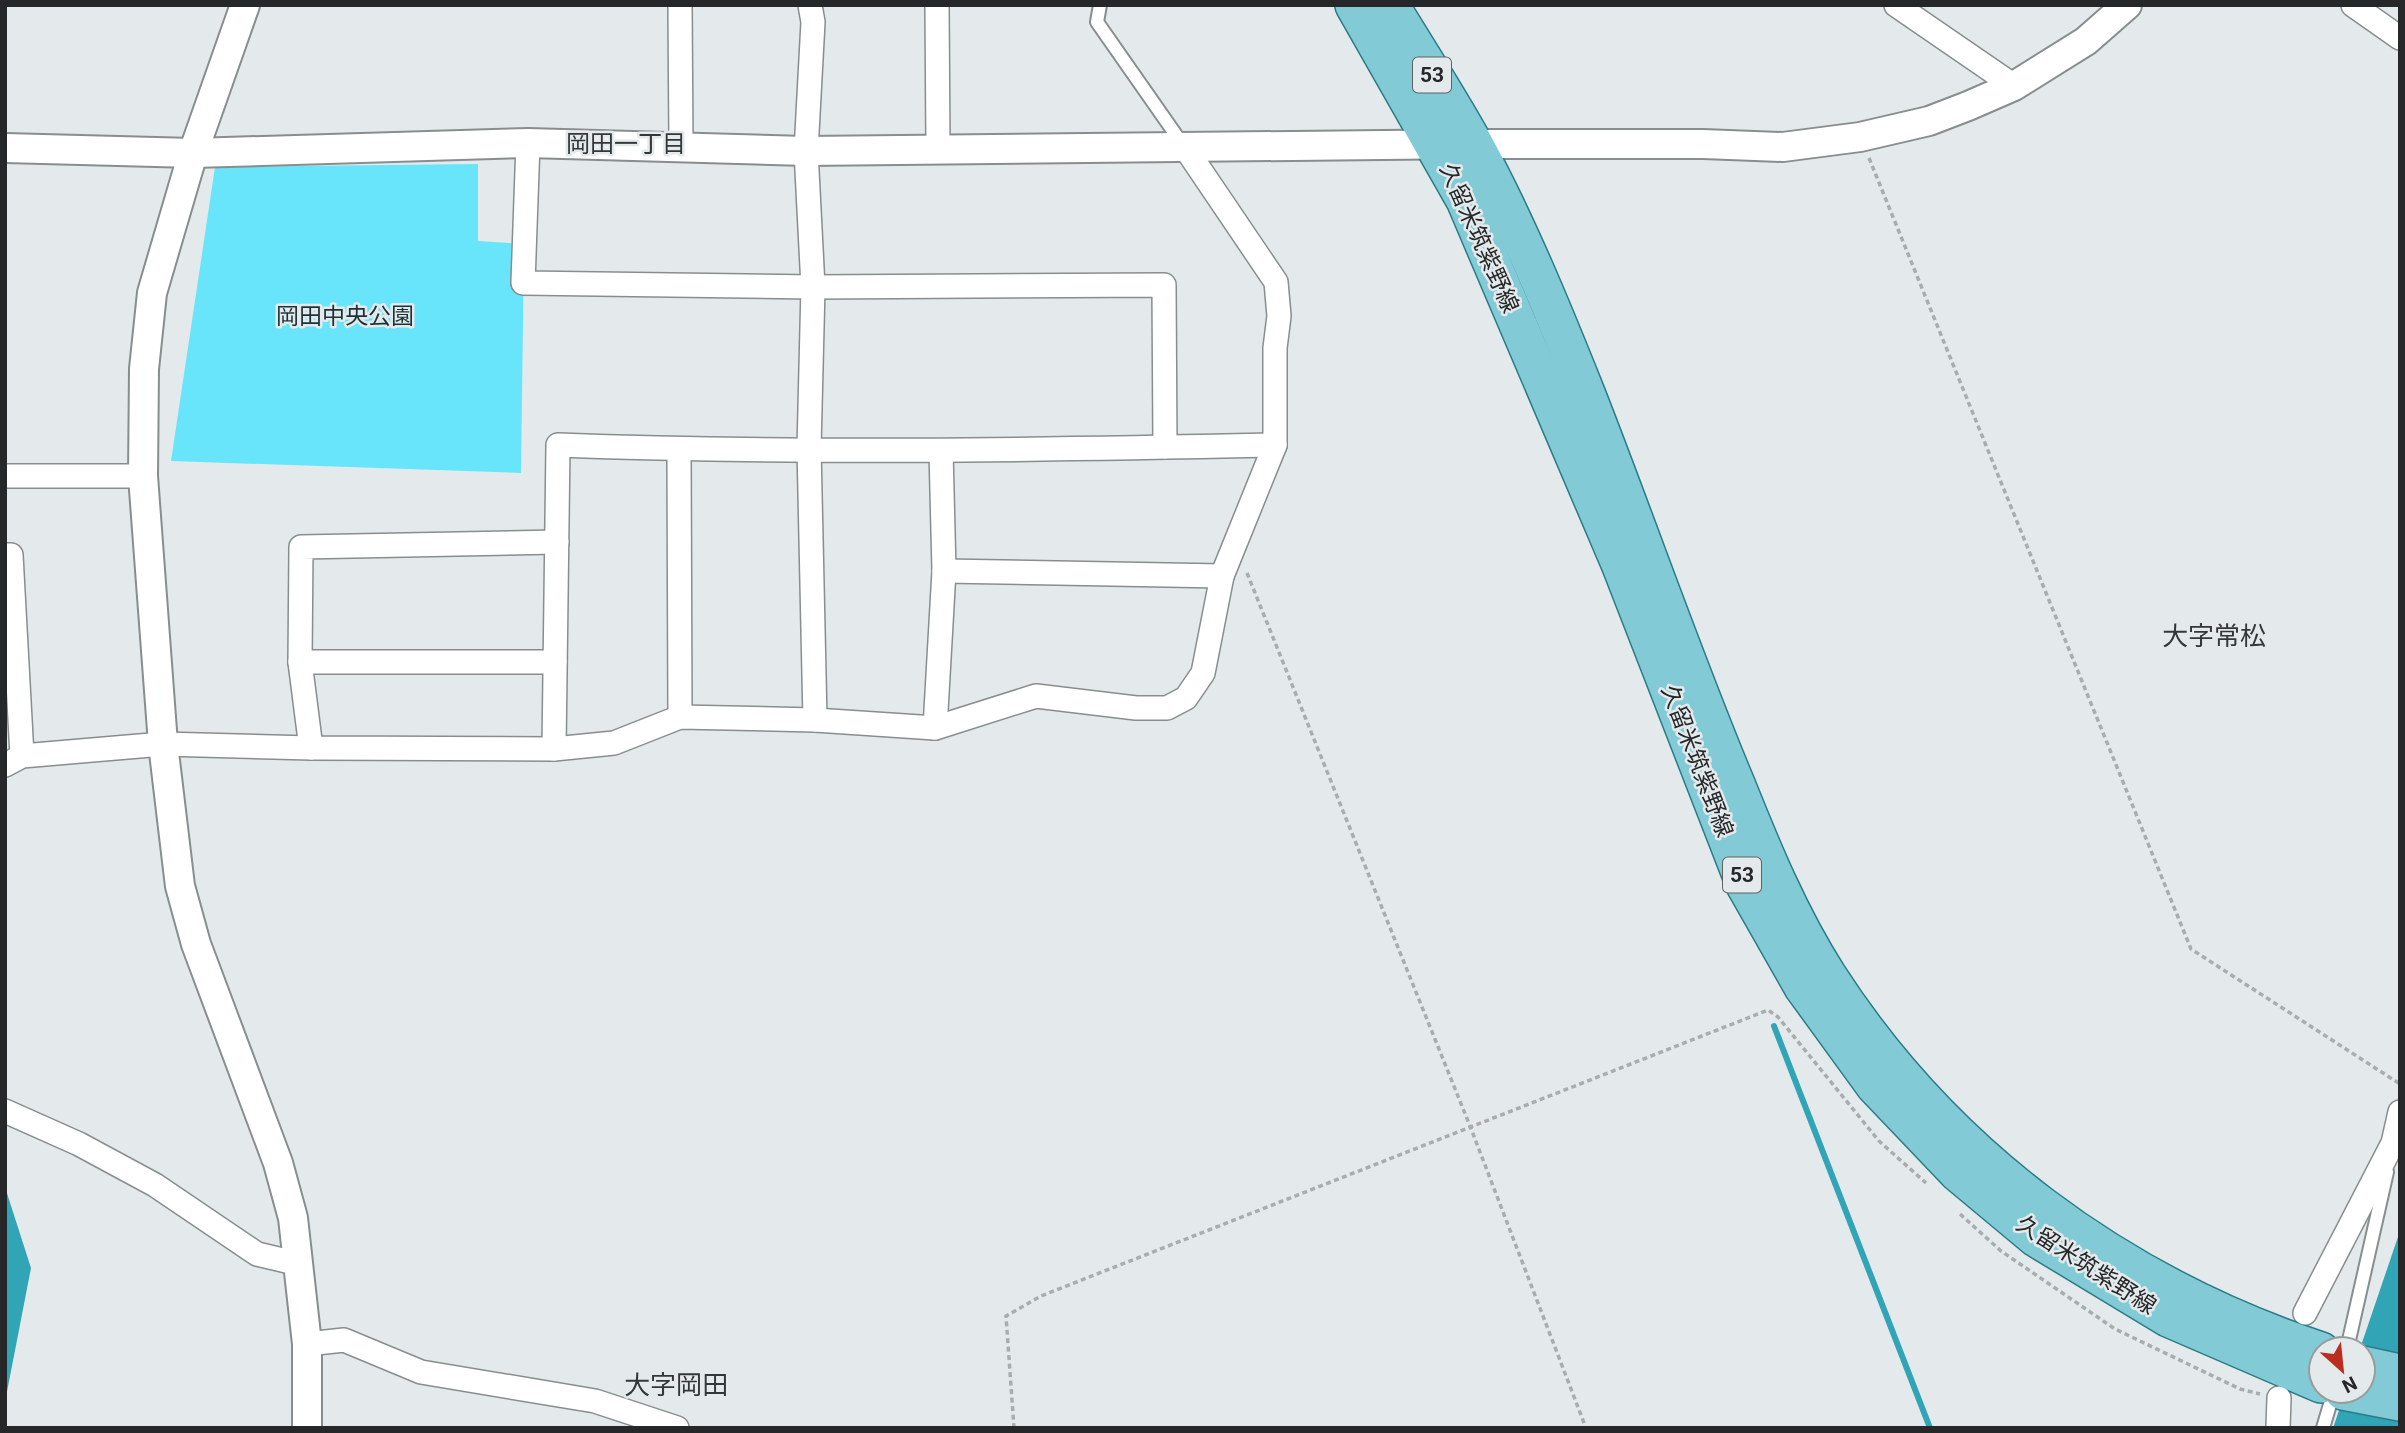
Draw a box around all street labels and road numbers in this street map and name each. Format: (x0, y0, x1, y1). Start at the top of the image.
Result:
road number: 53 (1413, 57, 1451, 92)
street label: 久留米筑紫野線 (1434, 159, 1524, 317)
street label: 久留米筑紫野線 (1656, 681, 1738, 841)
road number: 53 (1723, 858, 1761, 892)
street label: 久留米筑紫野線 (2011, 1210, 2161, 1320)

